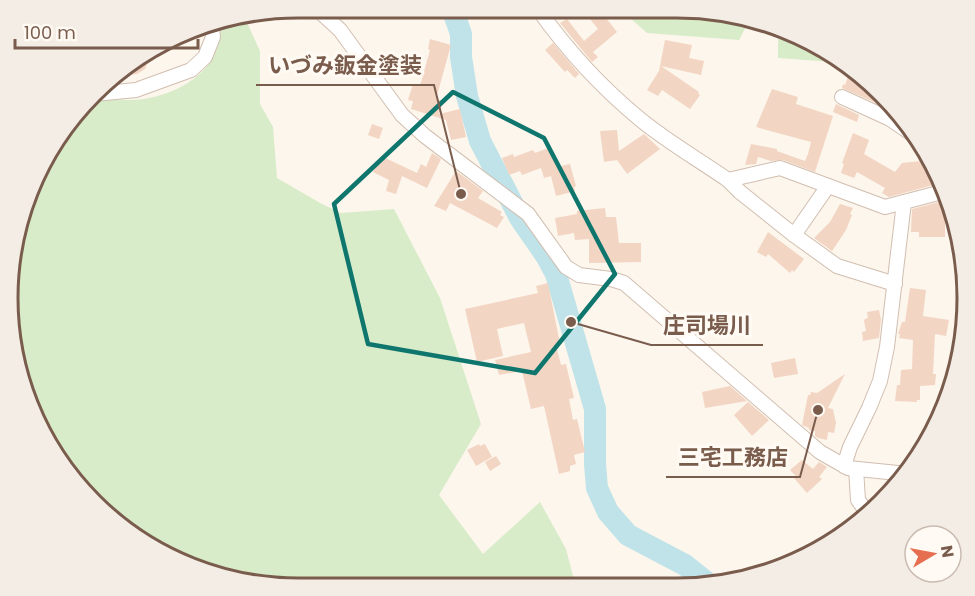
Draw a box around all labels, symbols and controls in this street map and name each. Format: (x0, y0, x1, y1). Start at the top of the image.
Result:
scale bar (15, 12, 198, 50)
text: 100 m (24, 20, 76, 45)
callout: いづみ鈑金塗装 (256, 45, 434, 85)
text: いづみ鈑金塗装 (268, 50, 422, 81)
callout: 庄司場川 (651, 305, 763, 345)
text: 庄司場川 (663, 310, 751, 341)
callout: 三宅工務店 (666, 437, 800, 477)
text: 三宅工務店 (678, 442, 788, 473)
north arrow (903, 524, 963, 584)
text: N (935, 544, 960, 559)

